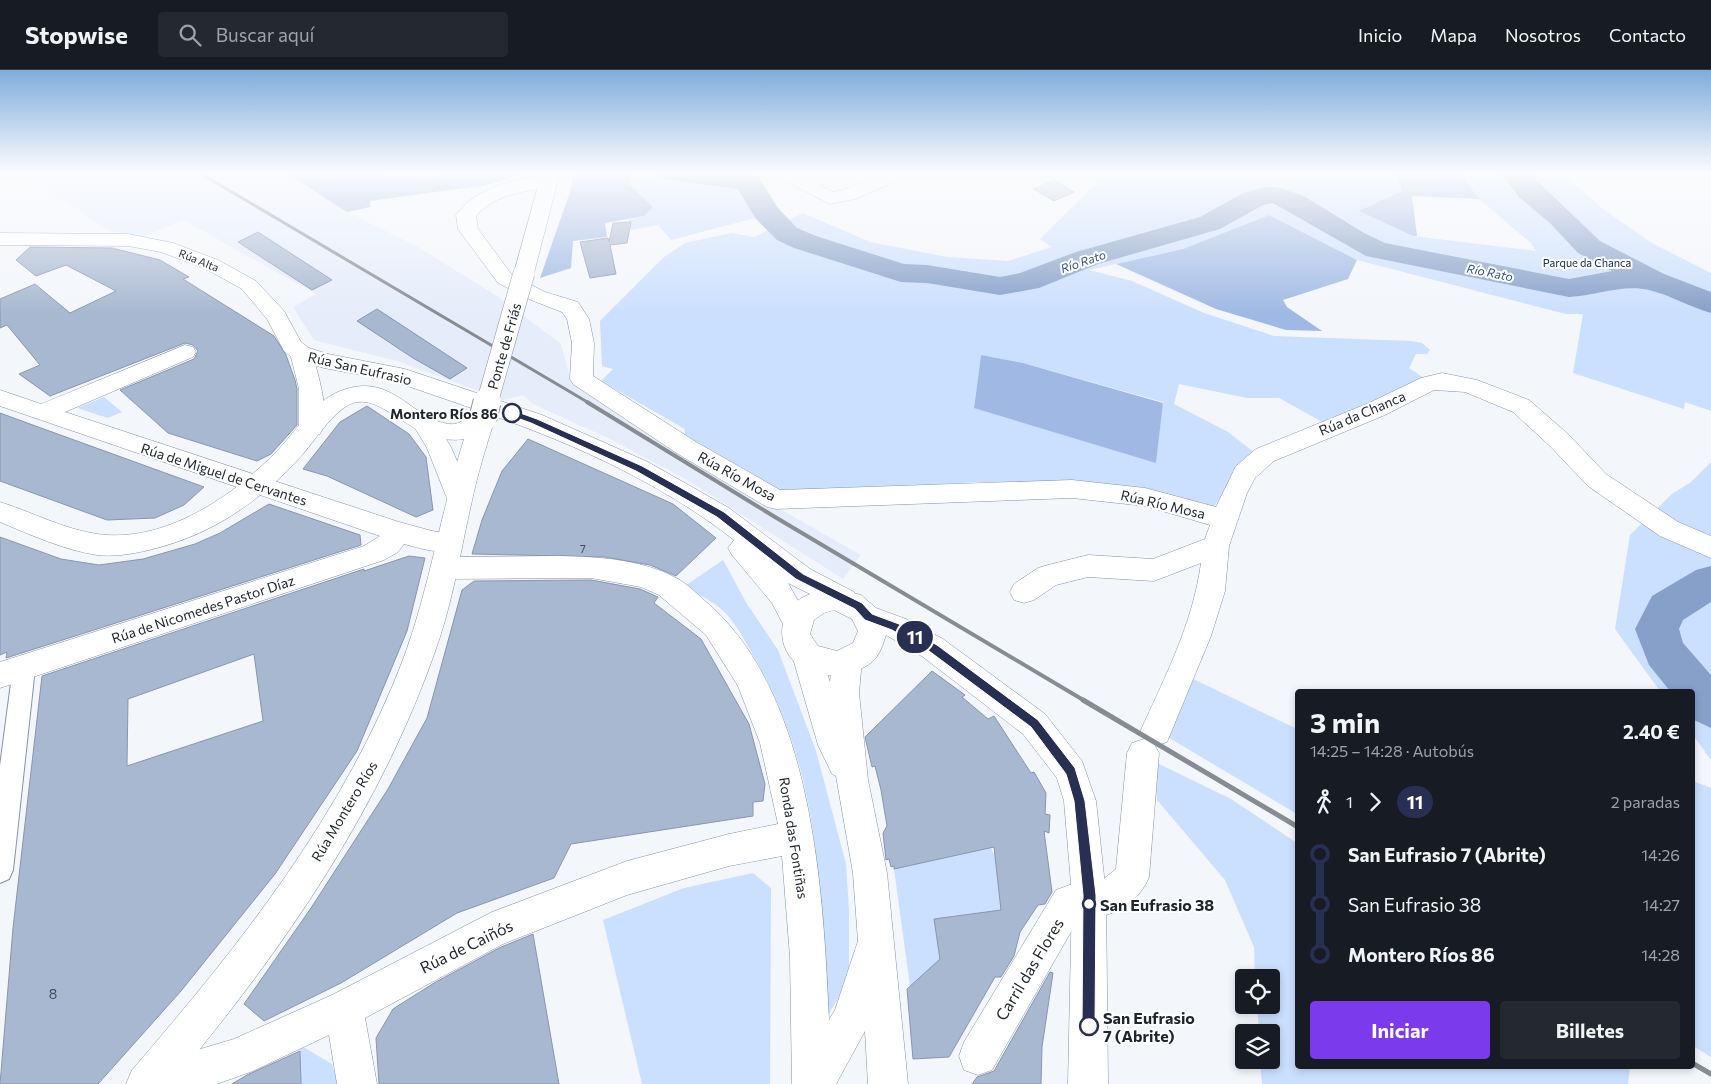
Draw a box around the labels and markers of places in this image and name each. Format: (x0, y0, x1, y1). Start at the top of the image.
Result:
marker: Montero Ríos 86 (502, 403, 522, 423)
place label: Montero Ríos 86 (390, 405, 498, 422)
place label: San Eufrasio 38 (1100, 895, 1214, 914)
marker: San Eufrasio 38 (1082, 897, 1096, 911)
place label: San Eufrasio 7 (Abrite) (1103, 1008, 1195, 1045)
marker: San Eufrasio 7 (Abrite) (1079, 1016, 1099, 1036)

